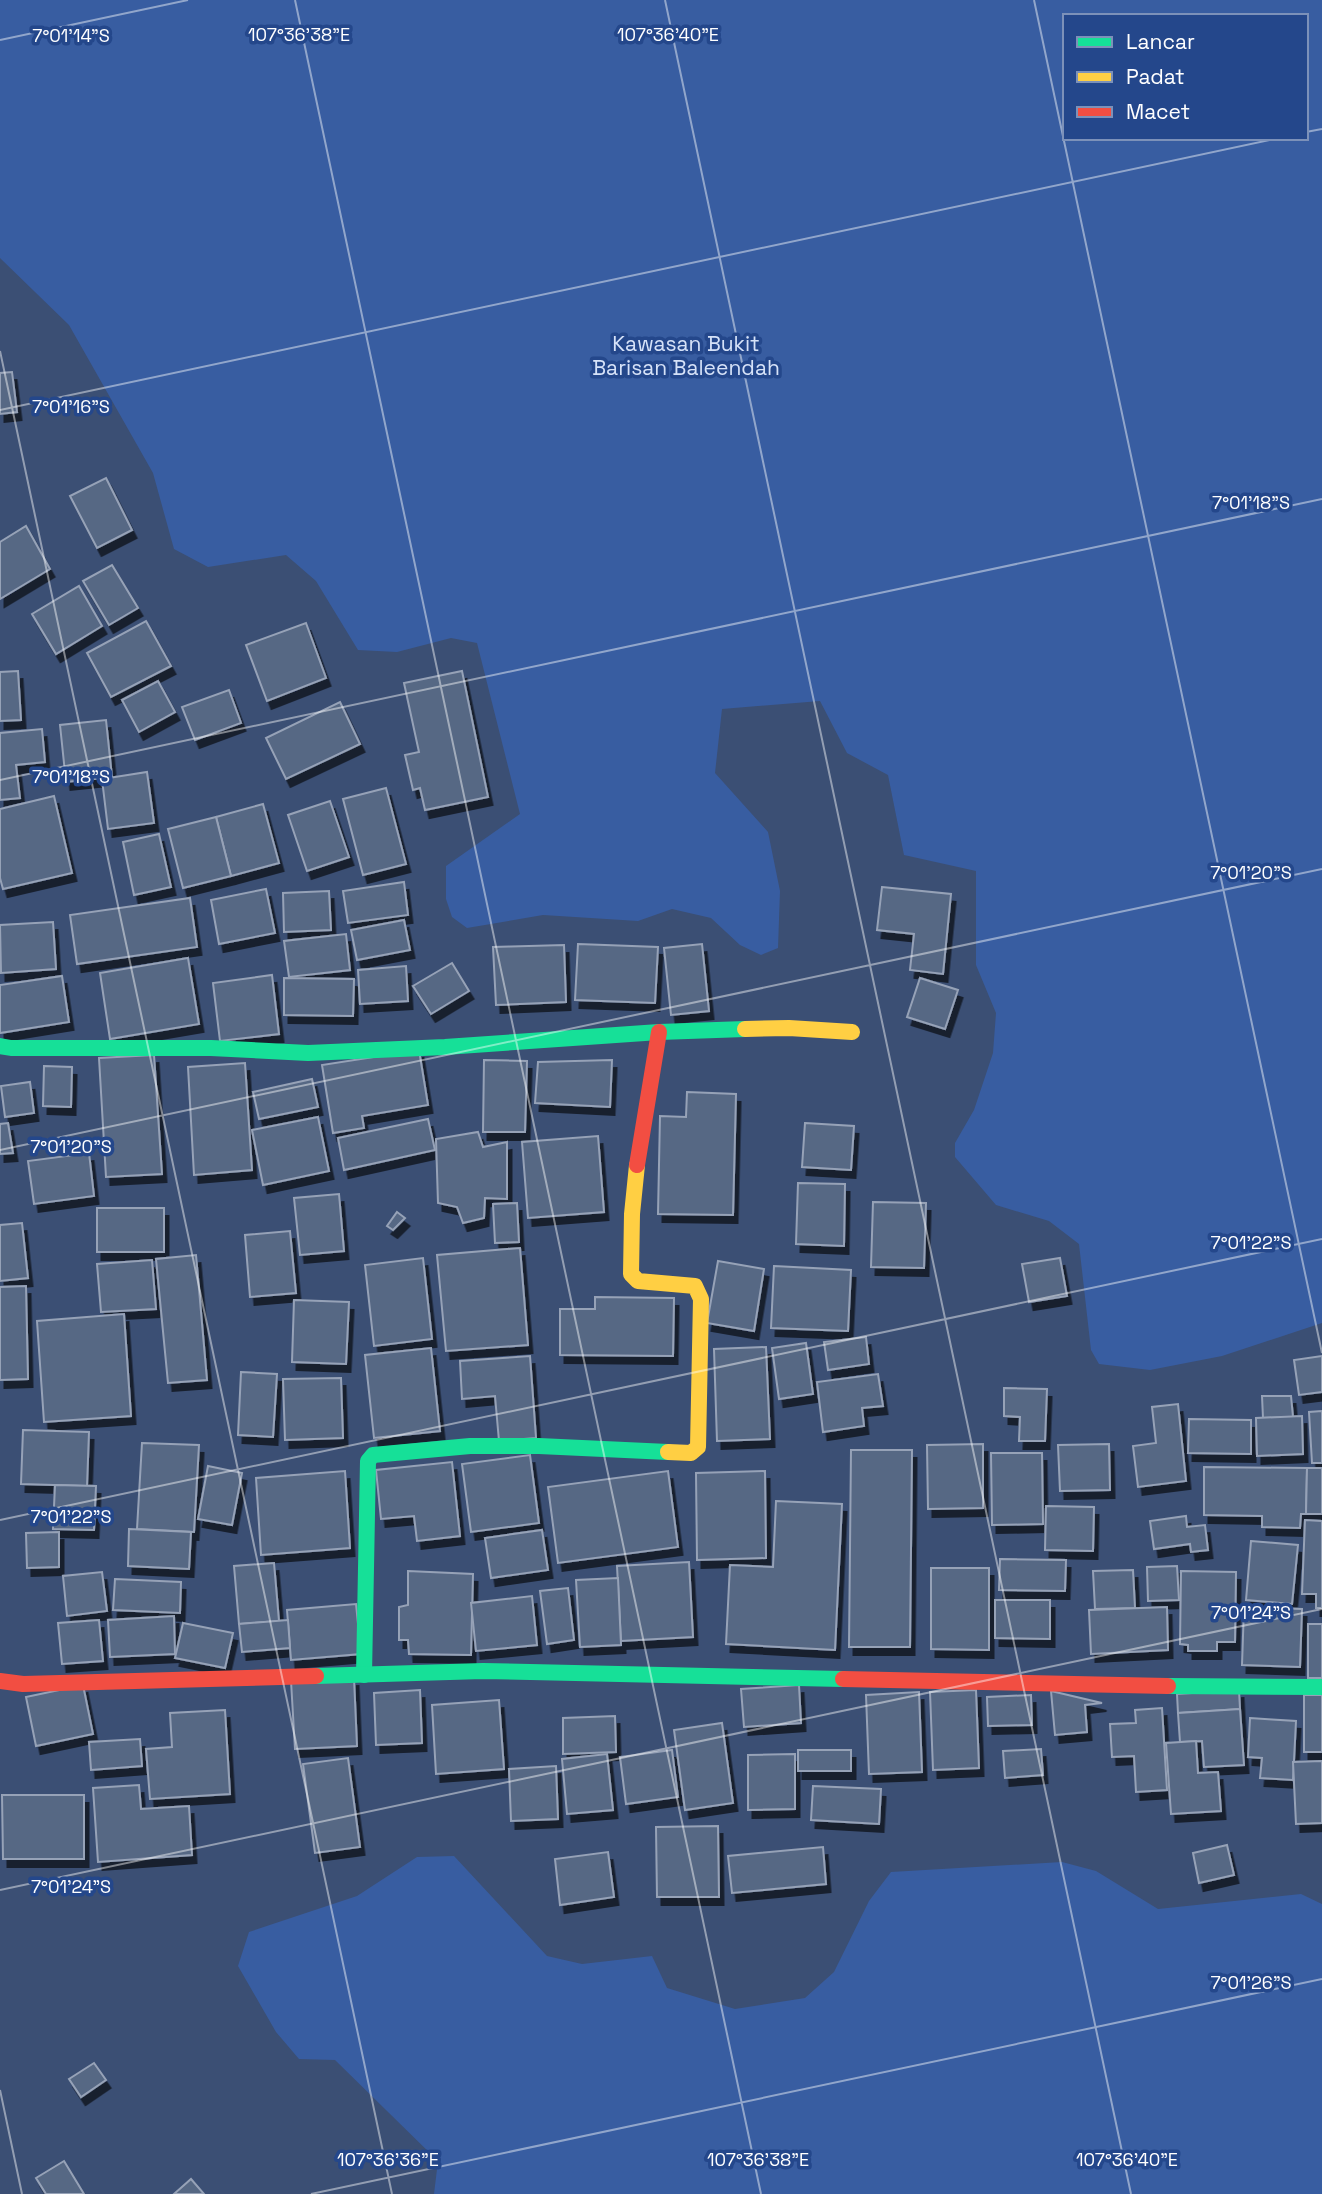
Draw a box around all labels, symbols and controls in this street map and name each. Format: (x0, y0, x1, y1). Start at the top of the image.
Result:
legend (1063, 14, 1308, 140)
text: 107°36'38"E (248, 23, 350, 46)
text: 107°36'40"E (617, 23, 719, 46)
text: 7°01'14"S (32, 24, 110, 47)
text: Lancar (1126, 28, 1195, 55)
text: Padat (1126, 63, 1185, 90)
text: Macet (1126, 98, 1190, 125)
park label: Kawasan Bukit Barisan Baleendah (592, 330, 780, 381)
text: 7°01'16"S (32, 395, 110, 418)
text: 7°01'18"S (1212, 491, 1290, 514)
text: 7°01'18"S (32, 765, 110, 788)
text: 7°01'20"S (1210, 861, 1292, 884)
text: 7°01'20"S (30, 1135, 112, 1158)
text: 7°01'22"S (1211, 1231, 1291, 1254)
text: 7°01'22"S (31, 1505, 111, 1528)
text: 7°01'24"S (1211, 1601, 1291, 1624)
text: 7°01'24"S (31, 1875, 111, 1898)
text: 7°01'26"S (1210, 1971, 1292, 1994)
text: 107°36'36"E (337, 2148, 439, 2171)
text: 107°36'38"E (707, 2148, 809, 2171)
text: 107°36'40"E (1076, 2148, 1178, 2171)

